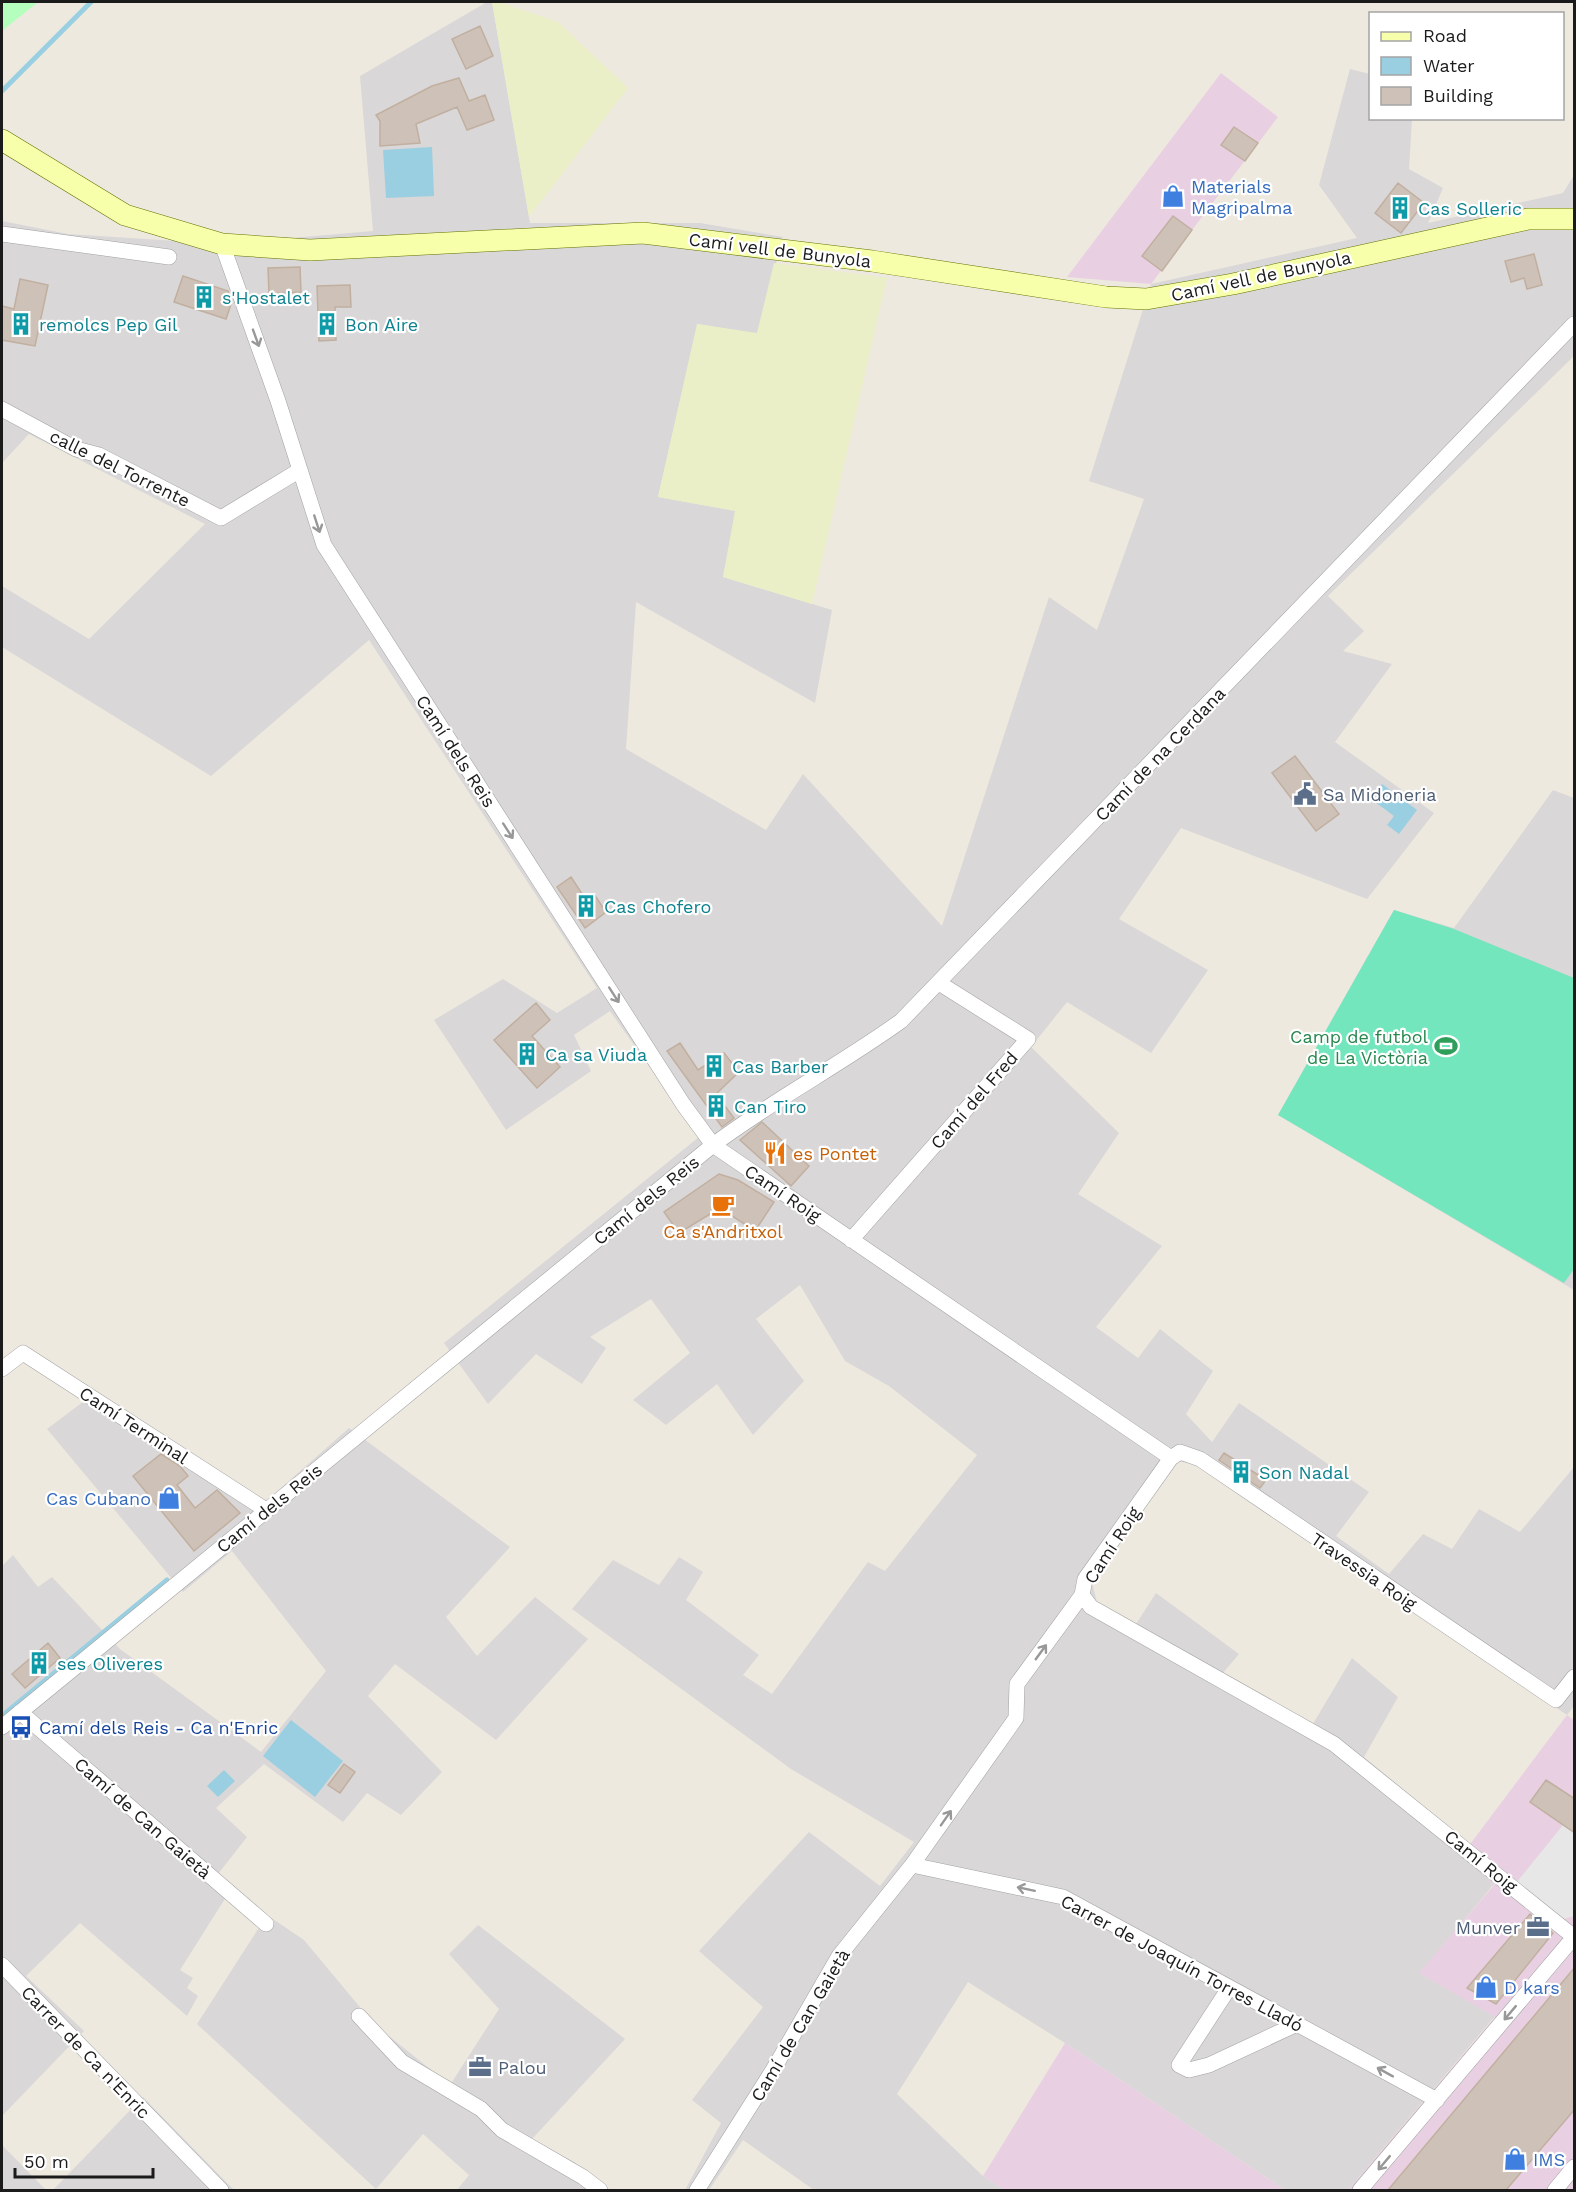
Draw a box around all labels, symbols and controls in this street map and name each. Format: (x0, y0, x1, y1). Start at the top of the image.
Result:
legend (1369, 12, 1564, 120)
text: Road (1423, 25, 1467, 46)
text: Water (1423, 55, 1475, 76)
text: Building (1423, 85, 1493, 106)
place label: Materials Magripalma (1191, 176, 1292, 218)
shop icon: Materials Magripalma (1160, 183, 1186, 209)
building icon: Cas Solleric (1387, 195, 1413, 221)
place label: Cas Solleric (1418, 198, 1522, 219)
street label: Camí vell de Bunyola (688, 228, 872, 272)
street label: Camí vell de Bunyola (1169, 247, 1353, 305)
building icon: s'Hostalet (191, 284, 217, 310)
place label: s'Hostalet (222, 287, 310, 308)
building icon: remolcs Pep Gil (8, 311, 34, 337)
building icon: Bon Aire (314, 311, 340, 337)
place label: remolcs Pep Gil (39, 314, 178, 335)
place label: Bon Aire (345, 314, 418, 335)
one-way arrow (252, 329, 263, 347)
street label: calle del Torrente (46, 425, 194, 511)
one-way arrow (312, 514, 323, 533)
street label: Camí de na Cerdana (1091, 683, 1229, 825)
street label: Camí dels Reis (412, 691, 500, 811)
public building icon: Sa Midoneria (1292, 781, 1318, 807)
place label: Sa Midoneria (1323, 784, 1436, 805)
one-way arrow (502, 823, 514, 839)
building icon: Cas Chofero (573, 893, 599, 919)
place label: Cas Chofero (604, 896, 711, 917)
one-way arrow (607, 987, 620, 1004)
place label: Camp de futbol de La Victòria (1290, 1026, 1428, 1068)
sports icon: Camp de futbol de La Victòria (1433, 1033, 1459, 1059)
building icon: Ca sa Viuda (514, 1041, 540, 1067)
place label: Ca sa Viuda (545, 1044, 647, 1065)
street label: Camí del Fred (926, 1047, 1022, 1153)
building icon: Cas Barber (701, 1053, 727, 1079)
place label: Cas Barber (732, 1056, 828, 1077)
building icon: Can Tiro (703, 1093, 729, 1119)
place label: Can Tiro (734, 1096, 807, 1117)
restaurant icon: es Pontet (762, 1140, 788, 1166)
place label: es Pontet (793, 1143, 877, 1164)
street label: Camí dels Reis (589, 1151, 703, 1249)
street label: Camí Roig (741, 1160, 825, 1226)
cafe icon: Ca s'Andritxol (710, 1192, 736, 1218)
place label: Ca s'Andritxol (663, 1221, 783, 1242)
street label: Camí Terminal (76, 1382, 193, 1468)
street label: Camí dels Reis (212, 1459, 326, 1557)
building icon: Son Nadal (1228, 1459, 1254, 1485)
place label: Son Nadal (1259, 1462, 1349, 1483)
shop icon: Cas Cubano (156, 1485, 182, 1511)
place label: Cas Cubano (46, 1488, 151, 1509)
street label: Camí Roig (1079, 1502, 1145, 1587)
street label: Travessia Roig (1307, 1528, 1421, 1614)
one-way arrow (1034, 1645, 1047, 1661)
building icon: ses Oliveres (26, 1650, 52, 1676)
place label: ses Oliveres (57, 1653, 163, 1674)
bus stop icon: Camí dels Reis - Ca n'Enric (8, 1714, 34, 1740)
place label: Camí dels Reis - Ca n'Enric (39, 1717, 278, 1738)
street label: Camí de Can Gaietà (70, 1753, 216, 1883)
one-way arrow (940, 1810, 952, 1826)
street label: Camí Roig (1440, 1825, 1522, 1897)
one-way arrow (1016, 1883, 1036, 1894)
street label: Carrer de Joaquín Torres Lladó (1057, 1890, 1307, 2036)
office icon: Munver (1525, 1914, 1551, 1940)
place label: Munver (1456, 1917, 1520, 1938)
street label: Camí de Can Gaietà (746, 1945, 854, 2105)
shop icon: D kars (1473, 1974, 1499, 2000)
place label: D kars (1504, 1977, 1560, 1998)
street label: Carrer de Ca n'Enric (17, 1981, 155, 2123)
one-way arrow (1503, 2005, 1517, 2020)
office icon: Palou (467, 2054, 493, 2080)
place label: Palou (498, 2057, 547, 2078)
one-way arrow (1377, 2066, 1395, 2077)
scale bar (15, 2141, 153, 2179)
shop icon: IMS (1502, 2146, 1528, 2172)
place label: IMS (1533, 2149, 1565, 2170)
text: 50 m (24, 2151, 69, 2172)
one-way arrow (1378, 2154, 1391, 2170)

